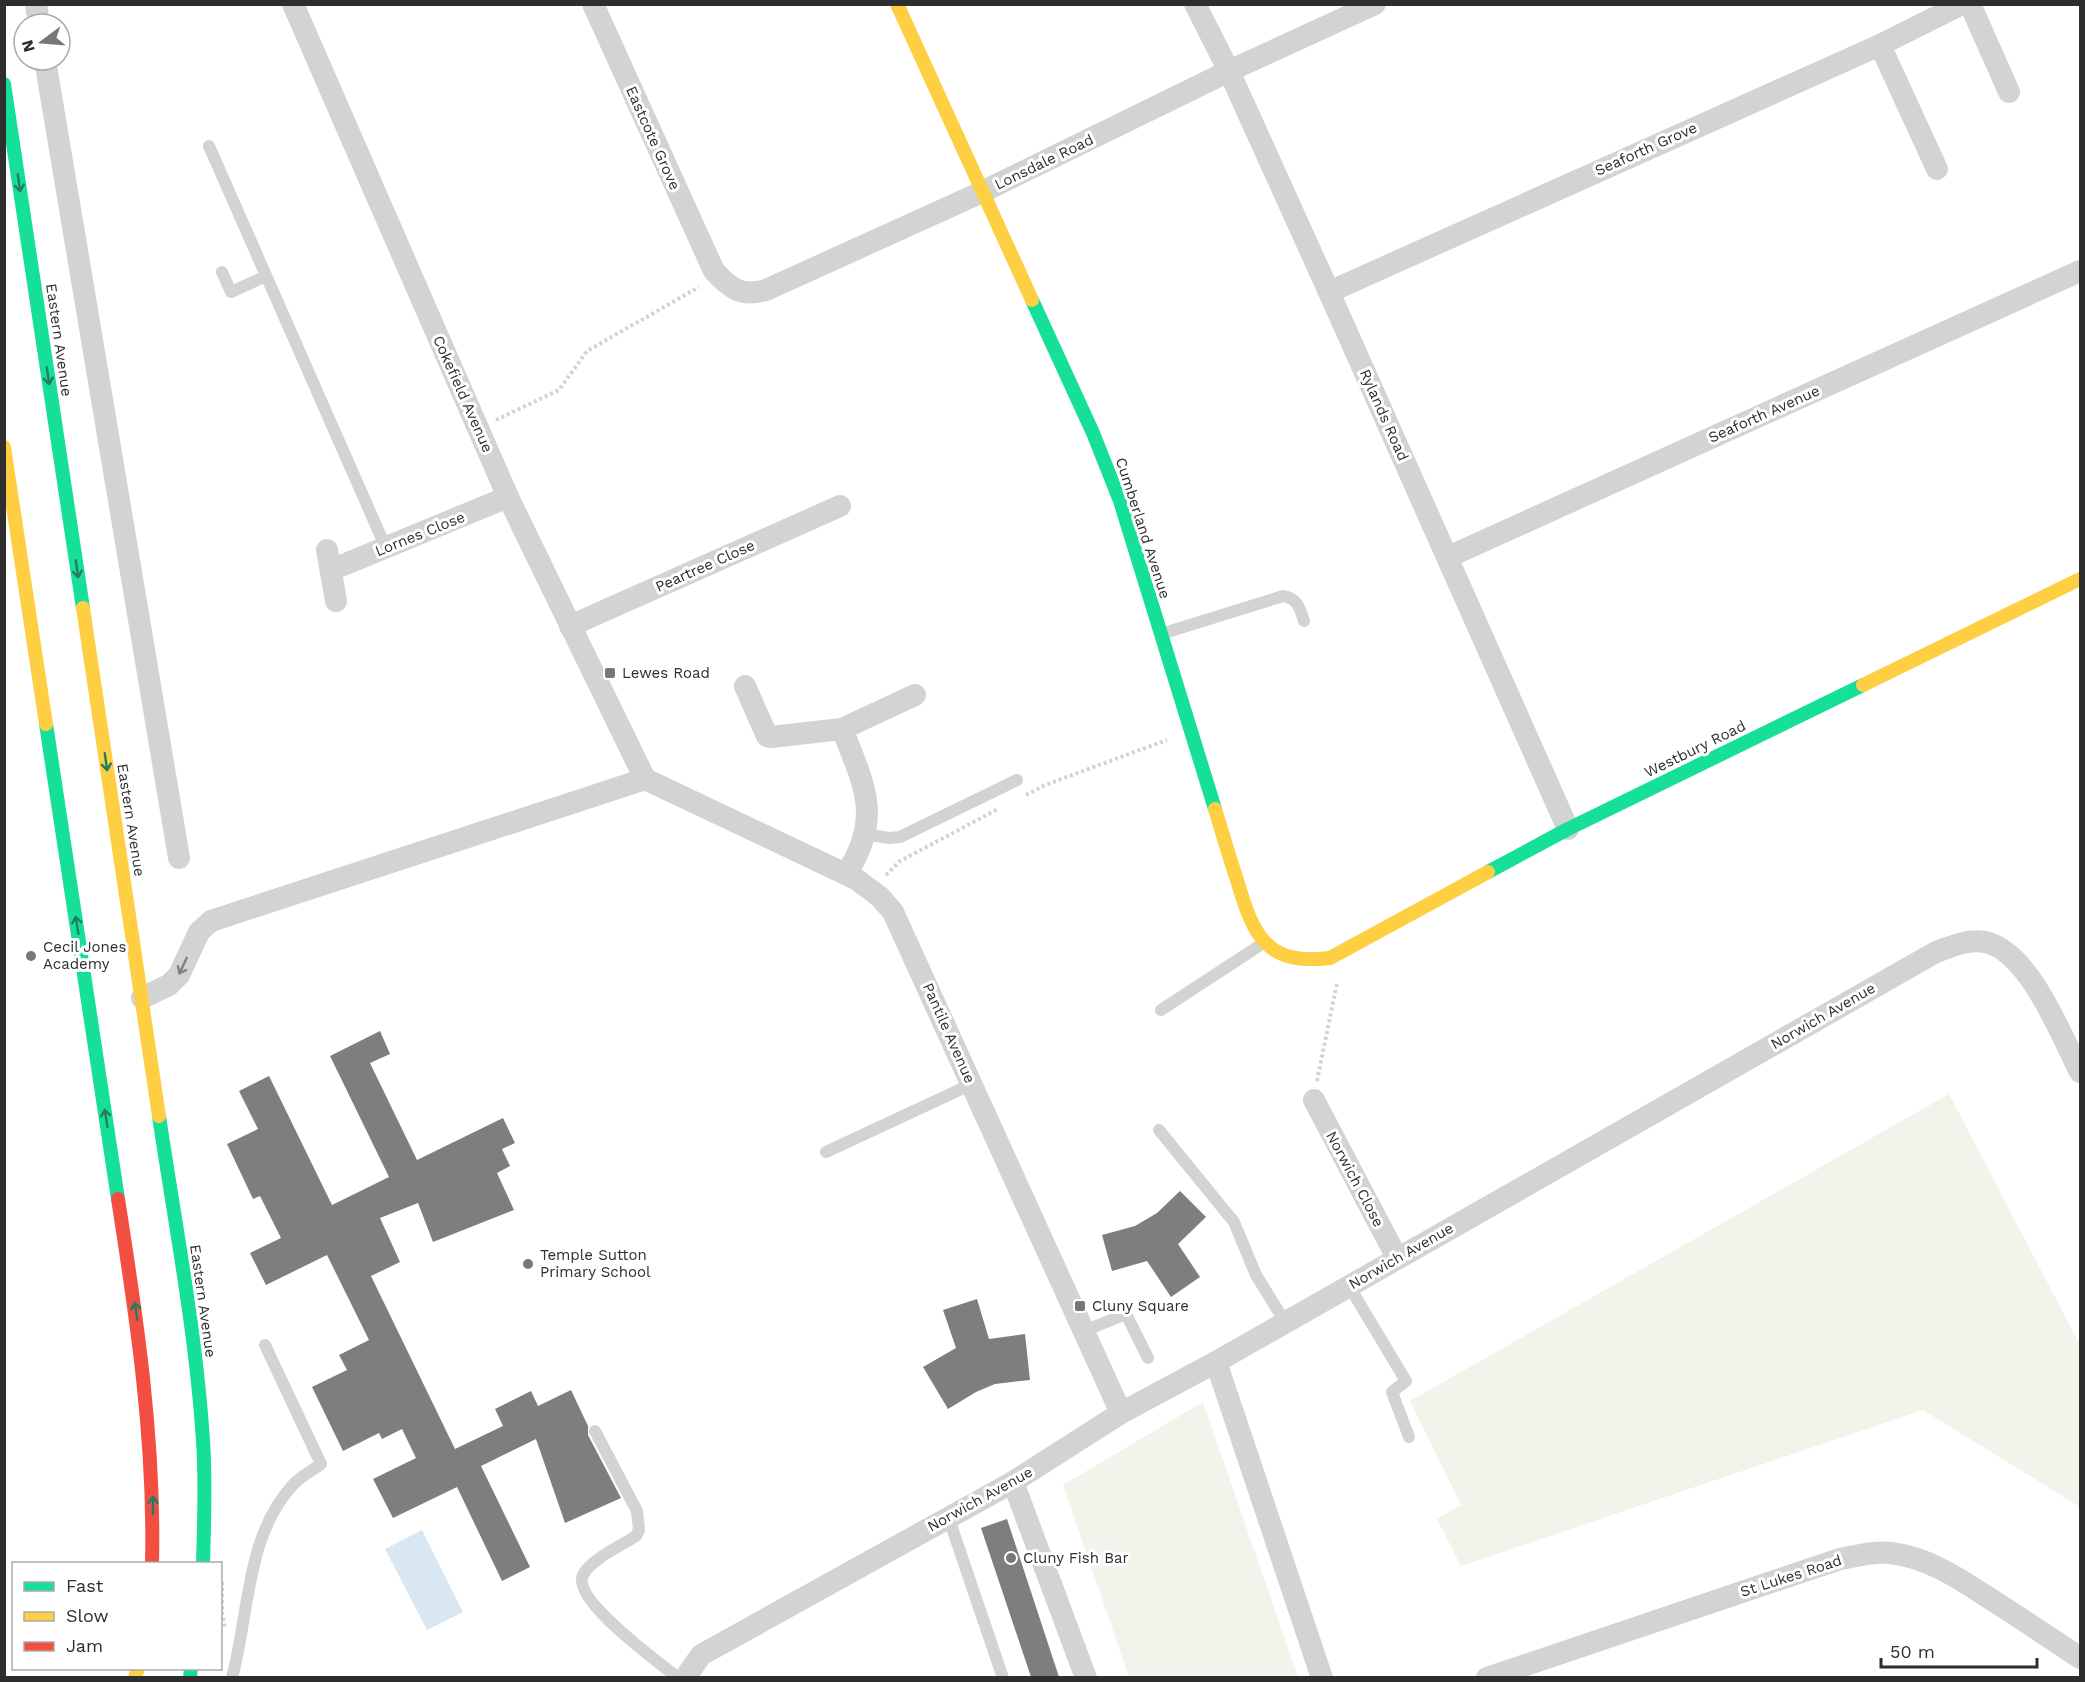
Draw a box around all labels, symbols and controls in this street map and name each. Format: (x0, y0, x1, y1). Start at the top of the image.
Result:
north arrow (12, 12, 72, 72)
text: N (17, 38, 39, 54)
street label: Eastcote Grove (622, 83, 684, 193)
street label: Seaforth Grove (1592, 118, 1700, 180)
street label: Lonsdale Road (992, 130, 1096, 194)
one-way arrow (14, 173, 25, 192)
street label: Eastern Avenue (42, 282, 76, 398)
street label: Cokefield Avenue (429, 333, 497, 455)
one-way arrow (43, 366, 54, 385)
street label: Rylands Road (1356, 366, 1412, 464)
street label: Seaforth Avenue (1705, 381, 1823, 447)
street label: Cumberland Avenue (1112, 455, 1174, 601)
street label: Lornes Close (372, 508, 468, 560)
street label: Peartree Close (653, 536, 757, 596)
one-way arrow (71, 558, 82, 578)
place label: Lewes Road (622, 664, 710, 682)
marker: Lewes Road (603, 666, 617, 680)
street label: Westbury Road (1641, 717, 1749, 781)
one-way arrow (100, 751, 111, 771)
street label: Eastern Avenue (113, 762, 149, 878)
one-way arrow (71, 916, 82, 936)
place label: Cecil Jones Academy (43, 938, 126, 973)
marker: Cecil Jones Academy (24, 949, 38, 963)
one-way arrow (176, 957, 188, 975)
street label: Norwich Avenue (1767, 979, 1879, 1053)
street label: Pantile Avenue (919, 980, 979, 1086)
one-way arrow (101, 1109, 112, 1129)
street label: Norwich Close (1322, 1128, 1388, 1230)
street label: Norwich Avenue (1345, 1219, 1457, 1293)
street label: Eastern Avenue (186, 1243, 220, 1359)
place label: Temple Sutton Primary School (540, 1246, 651, 1281)
marker: Temple Sutton Primary School (521, 1257, 535, 1271)
place label: Cluny Square (1092, 1297, 1189, 1315)
marker: Cluny Square (1073, 1299, 1087, 1313)
one-way arrow (130, 1302, 141, 1321)
street label: Norwich Avenue (924, 1463, 1036, 1535)
one-way arrow (147, 1496, 159, 1516)
place label: Cluny Fish Bar (1023, 1549, 1129, 1567)
marker: Cluny Fish Bar (1004, 1551, 1018, 1565)
street label: St Lukes Road (1738, 1551, 1844, 1601)
legend (12, 1562, 222, 1670)
text: Fast (66, 1575, 104, 1596)
text: Slow (66, 1605, 109, 1626)
scale bar (1881, 1631, 2037, 1669)
text: Jam (66, 1635, 103, 1656)
text: 50 m (1890, 1641, 1935, 1662)

